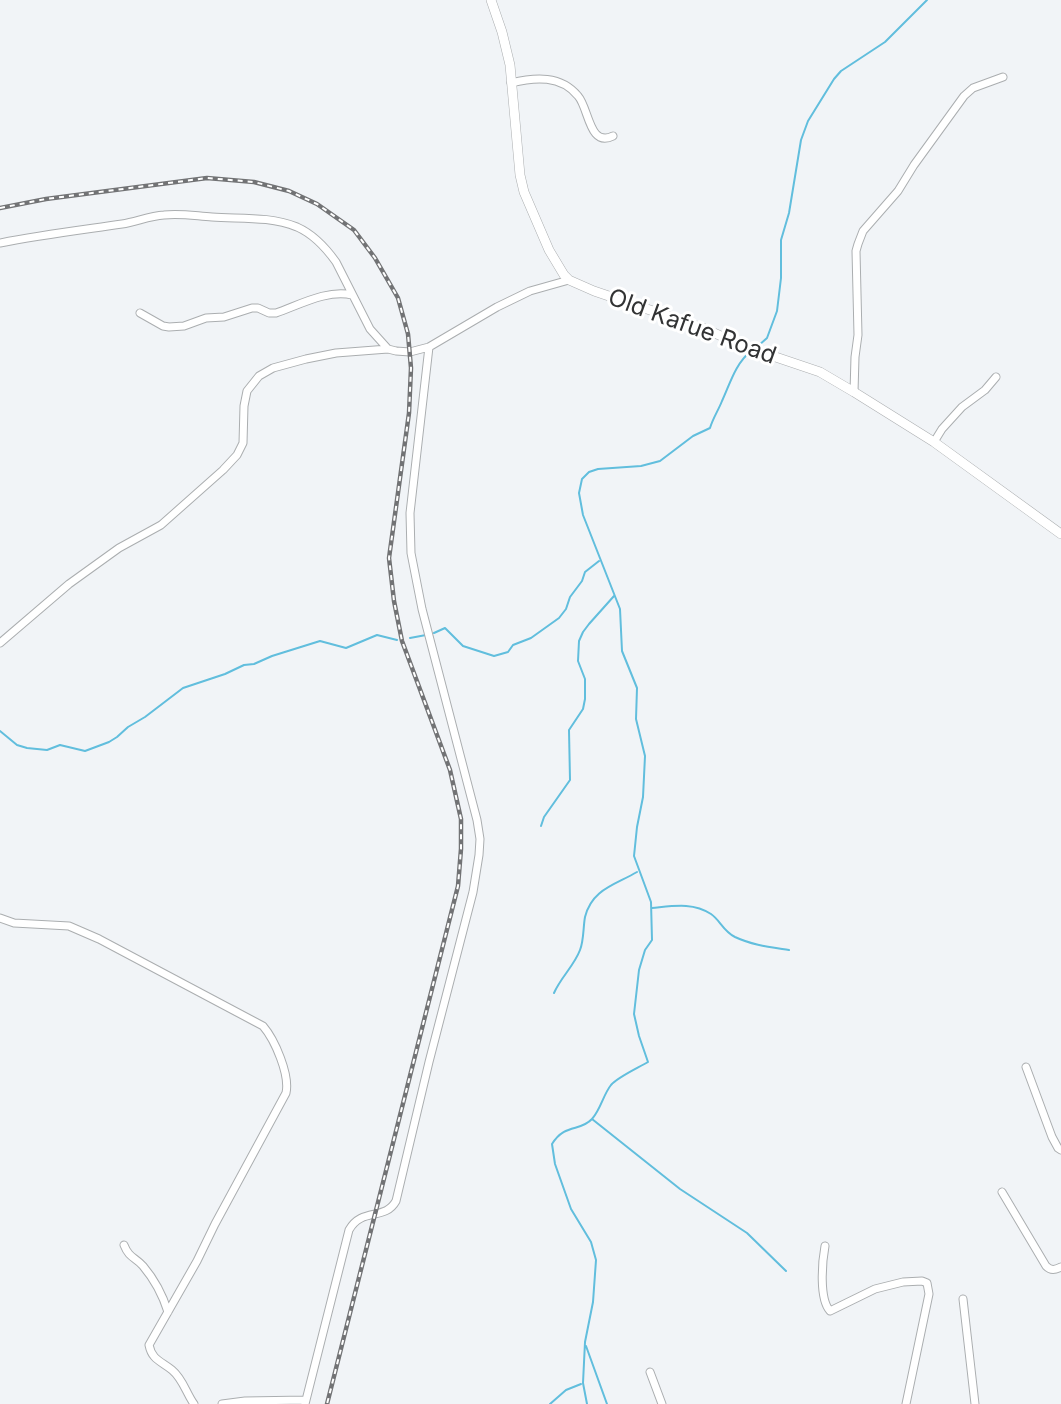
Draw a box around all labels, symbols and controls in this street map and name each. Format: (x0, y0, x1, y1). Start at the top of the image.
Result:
street label: Old Kafue Road (604, 283, 780, 371)

